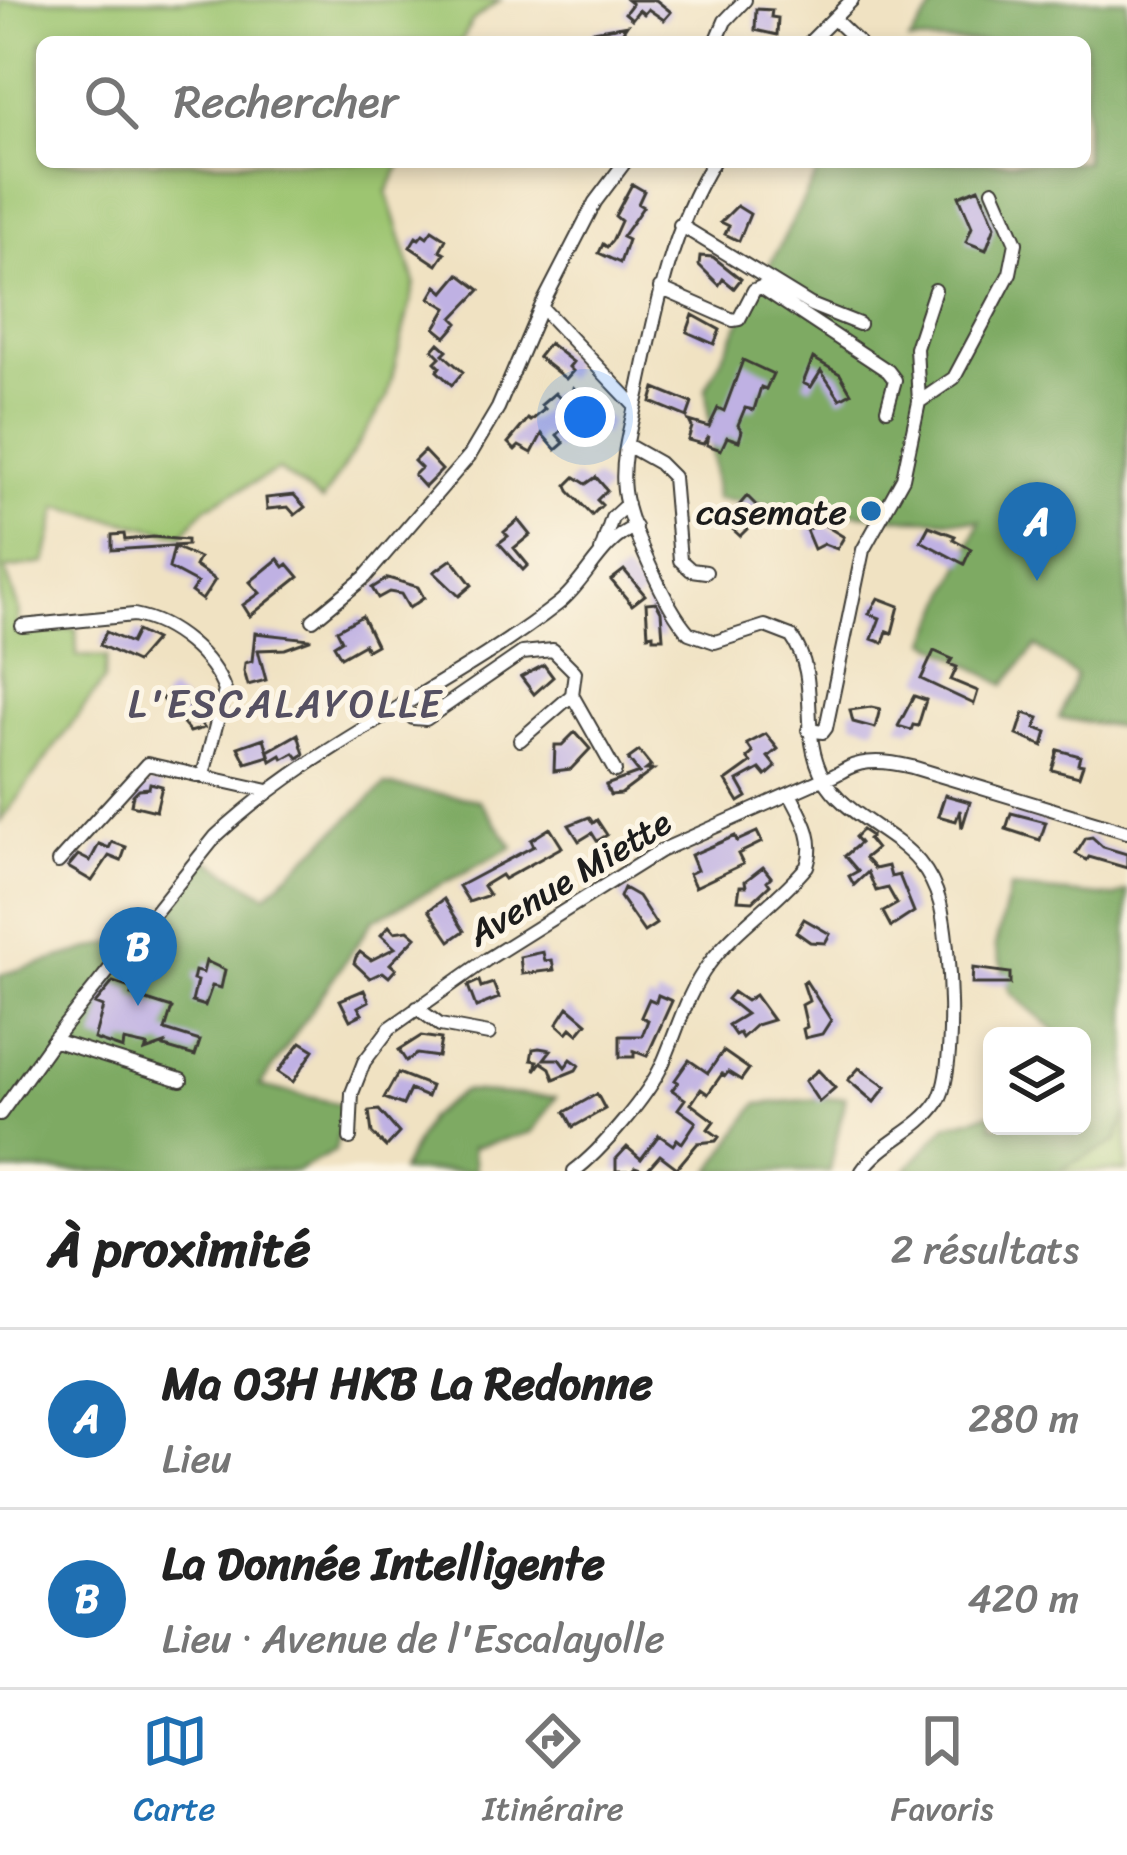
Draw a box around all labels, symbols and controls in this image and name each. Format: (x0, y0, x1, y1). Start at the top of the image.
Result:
search box (36, 36, 1091, 168)
text: Rechercher (174, 62, 398, 142)
icon: search (78, 69, 144, 135)
your location (555, 387, 615, 447)
place label: casemate (696, 480, 847, 544)
pin: A (998, 482, 1076, 581)
marker: casemate (858, 498, 884, 524)
district label: L'ESCALAYOLLE (128, 669, 444, 738)
street label: Avenue Miette (454, 791, 684, 965)
pin: B (99, 907, 177, 1006)
map controls (983, 1027, 1091, 1135)
button: layers (983, 1027, 1091, 1135)
text: À proximité (48, 1204, 310, 1294)
text: 2 résultats (891, 1215, 1079, 1284)
text: Ma 03H HKB La Redonne (162, 1344, 653, 1424)
text: A (74, 1384, 100, 1453)
text: 280 m (968, 1384, 1079, 1453)
text: Lieu (162, 1424, 232, 1493)
text: La Donnée Intelligente (162, 1524, 605, 1604)
text: B (75, 1564, 99, 1633)
text: 420 m (967, 1564, 1079, 1633)
text: Lieu · Avenue de l'Escalayolle (162, 1604, 665, 1673)
tab: Carte (134, 1708, 216, 1838)
tab: Itinéraire (483, 1708, 624, 1838)
tab: Favoris (891, 1708, 993, 1838)

